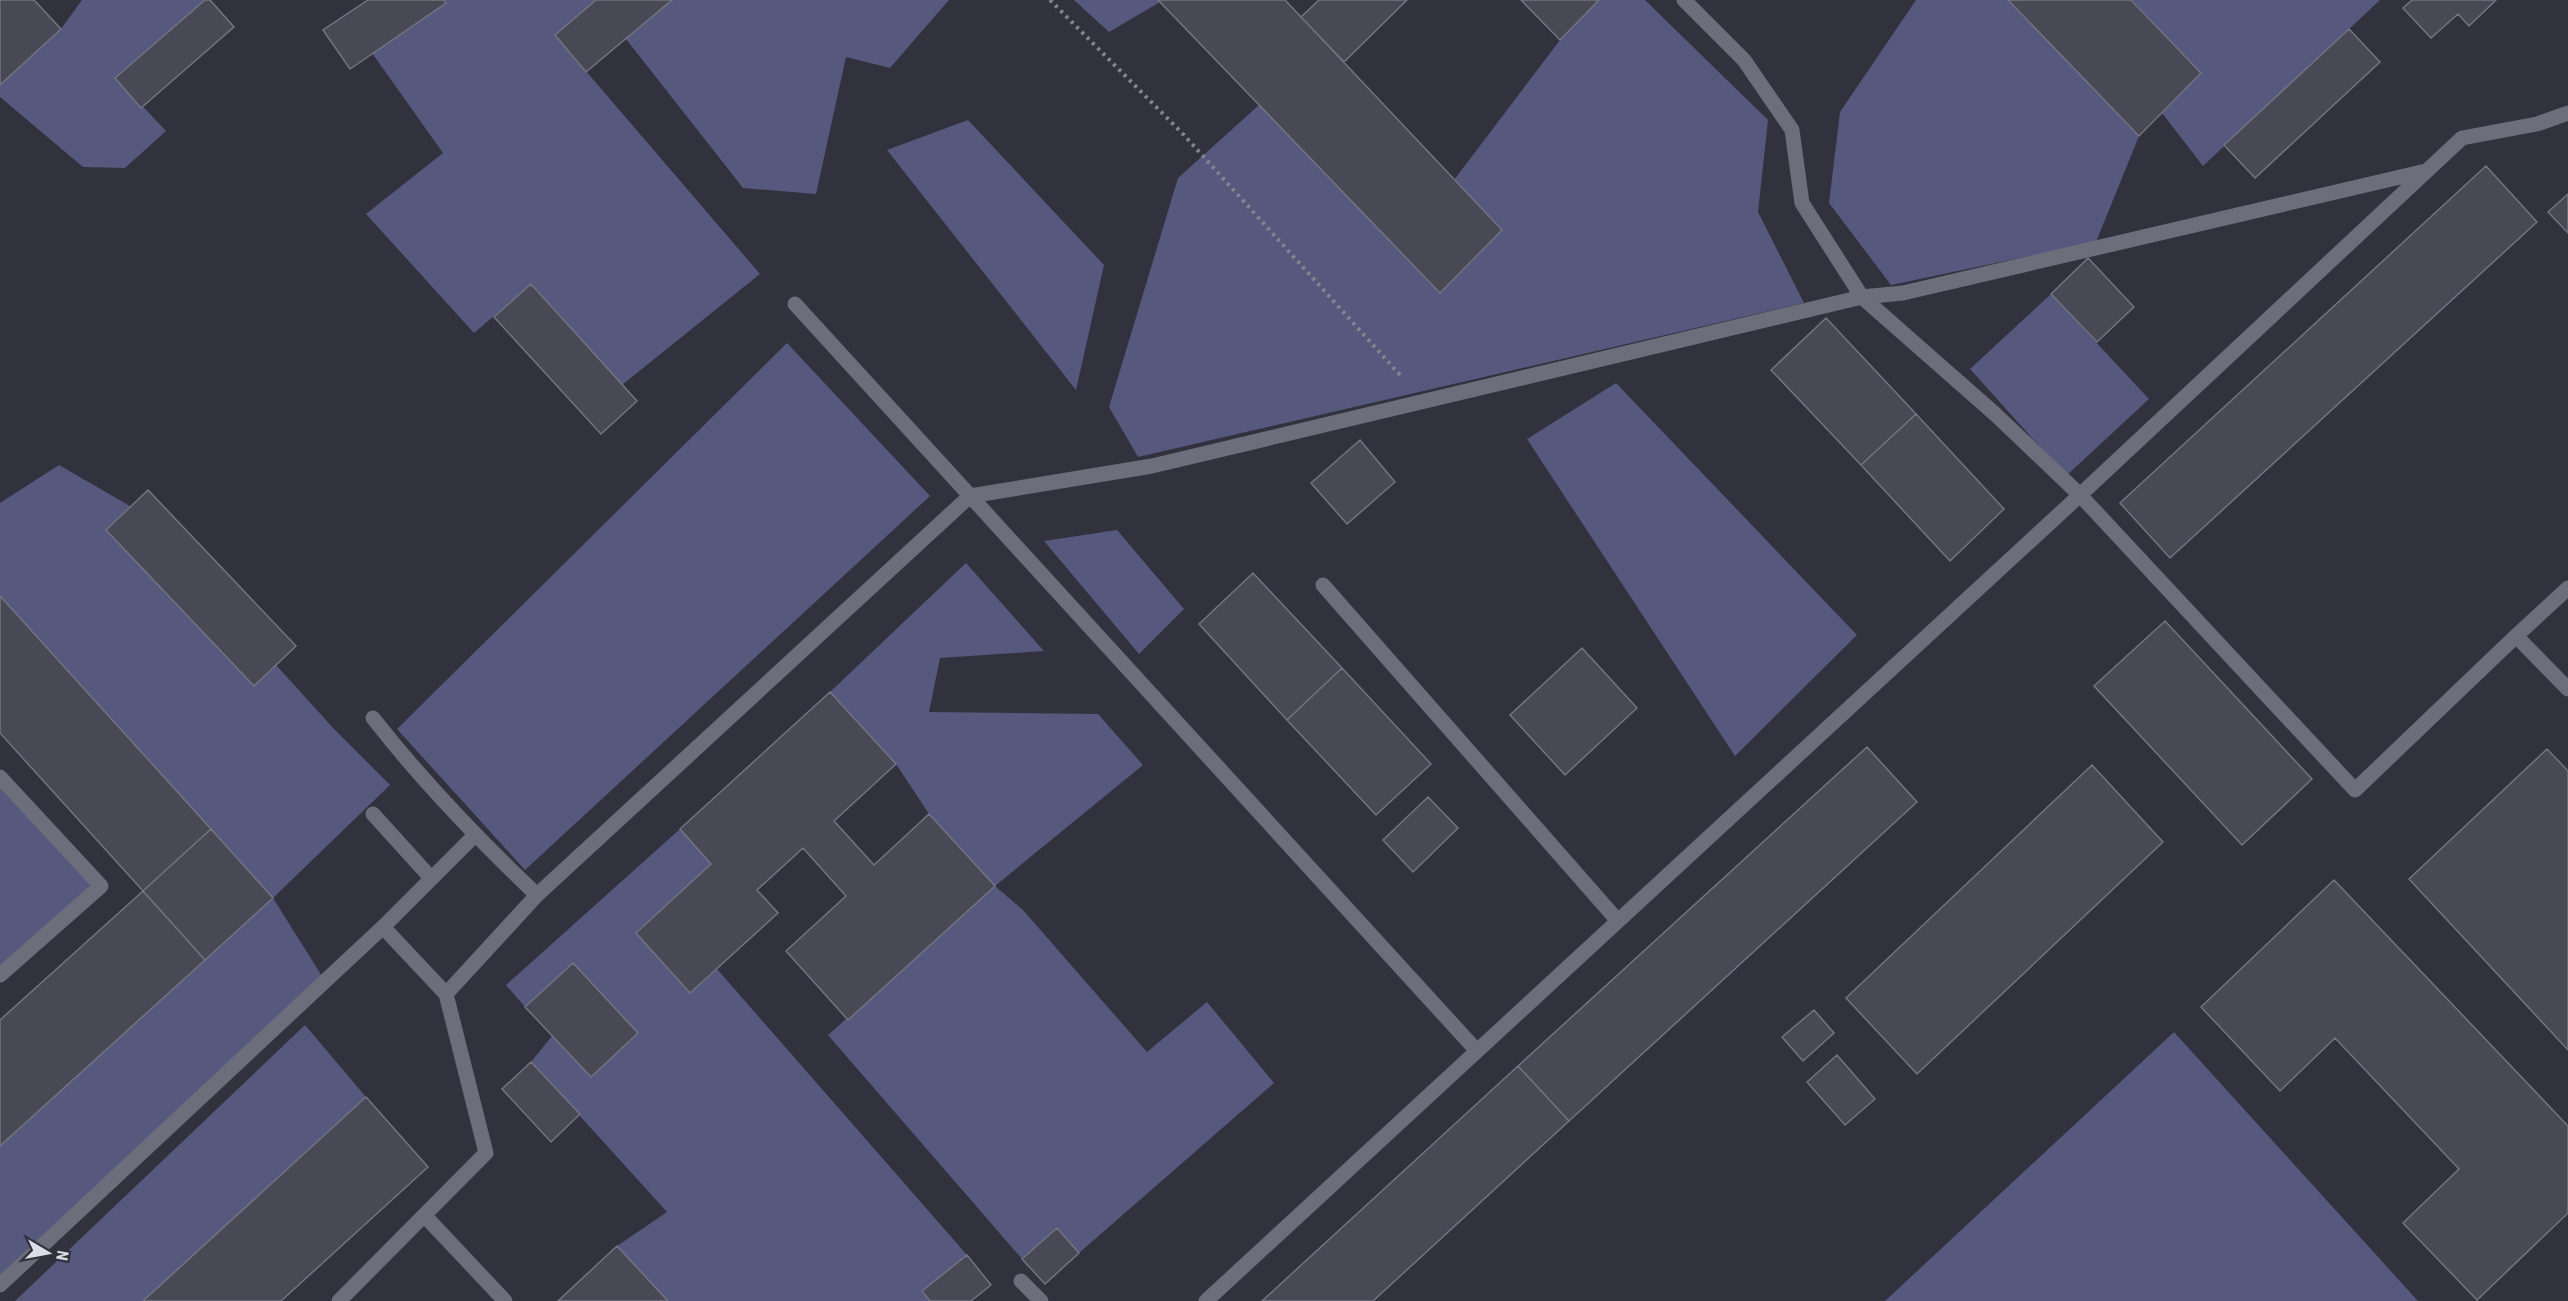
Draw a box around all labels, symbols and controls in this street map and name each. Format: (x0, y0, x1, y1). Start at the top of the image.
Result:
north arrow (18, 1223, 78, 1283)
text: N (52, 1249, 72, 1262)

